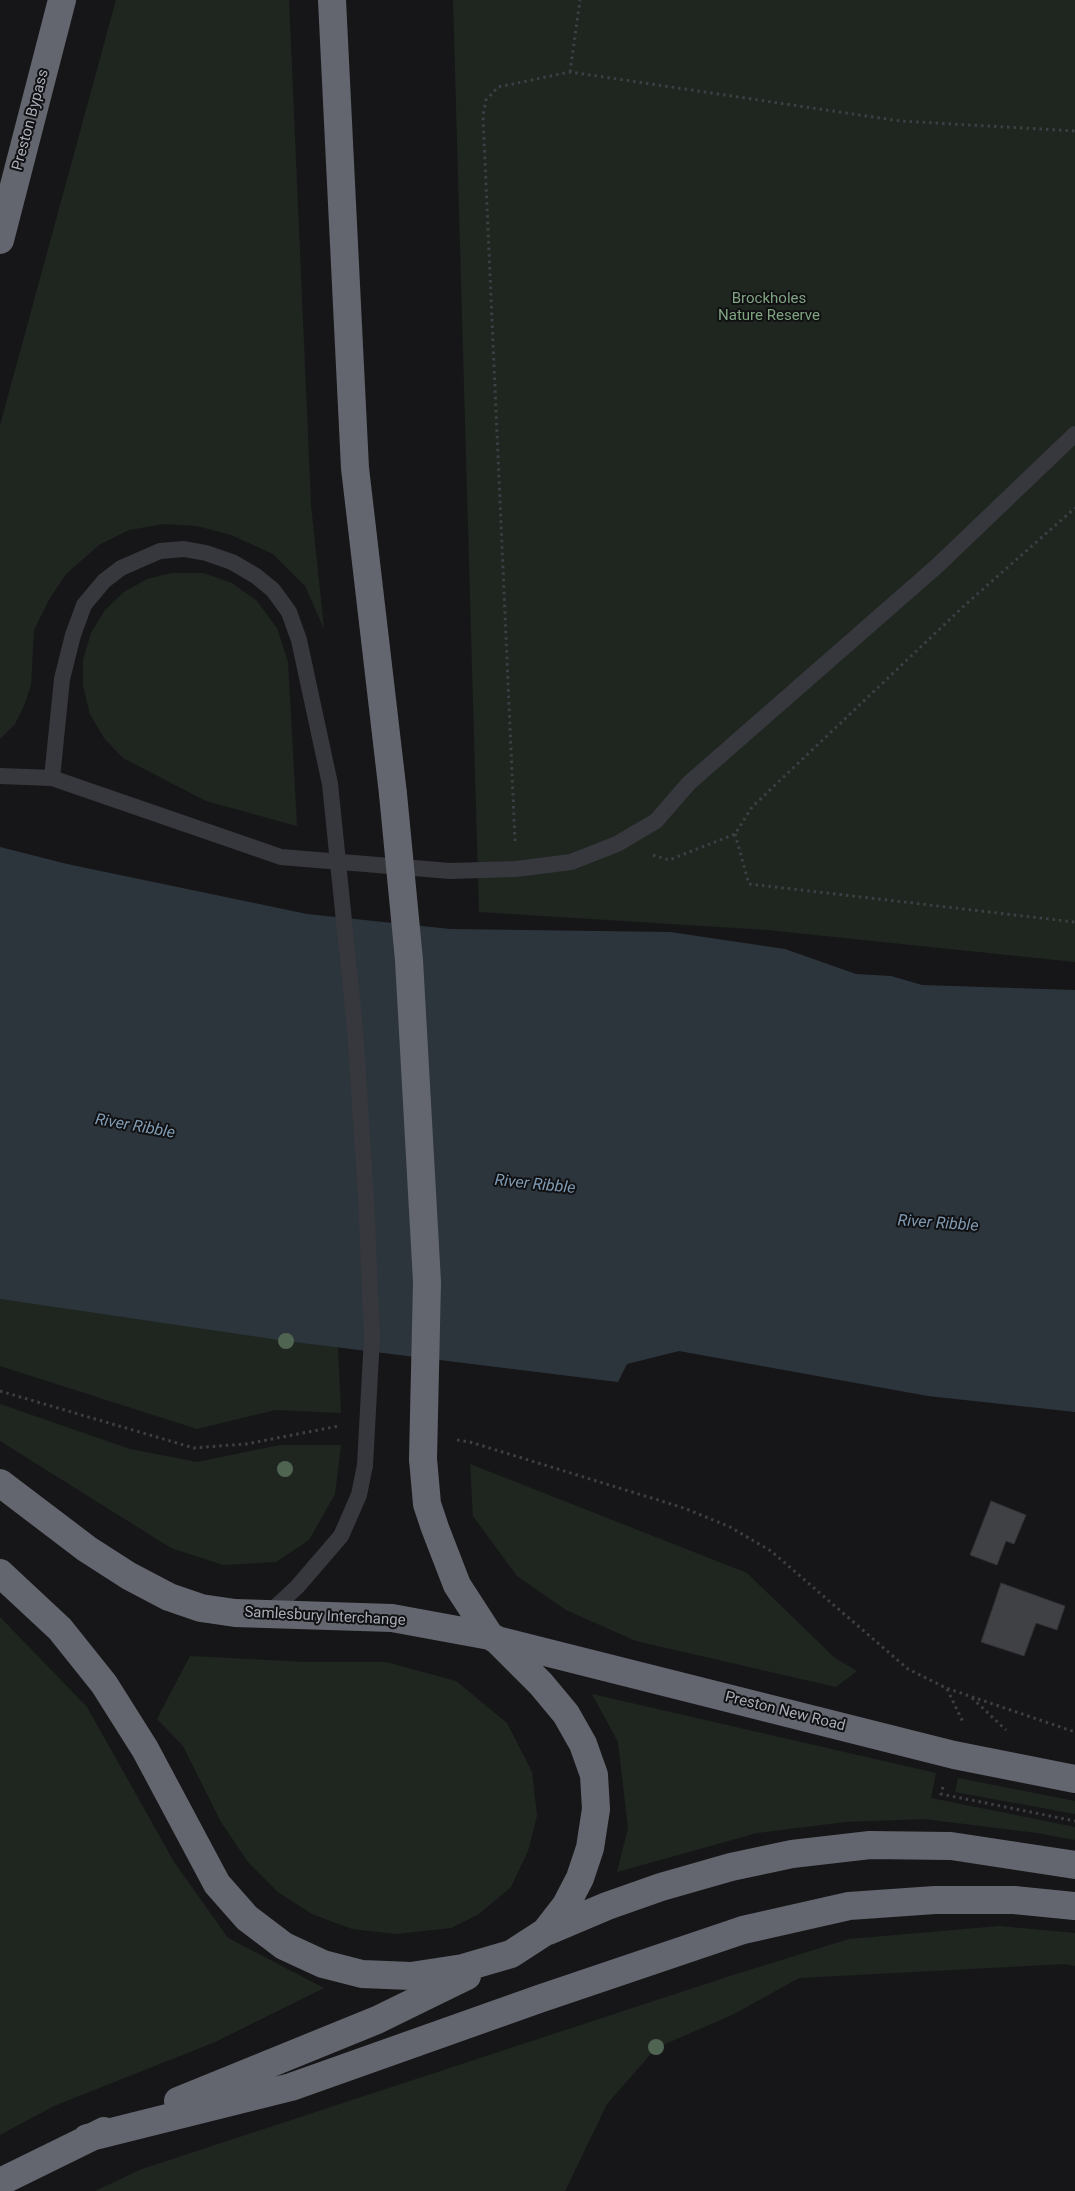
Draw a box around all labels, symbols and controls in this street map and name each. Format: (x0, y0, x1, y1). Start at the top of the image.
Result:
street label: Preston Bypass (9, 67, 53, 173)
park label: Brockholes Nature Reserve (718, 290, 820, 325)
water label: River Ribble (93, 1111, 177, 1143)
water label: River Ribble (494, 1171, 576, 1199)
water label: River Ribble (897, 1212, 979, 1236)
street label: Samlesbury Interchange (244, 1604, 406, 1630)
street label: Preston New Road (723, 1688, 847, 1736)

